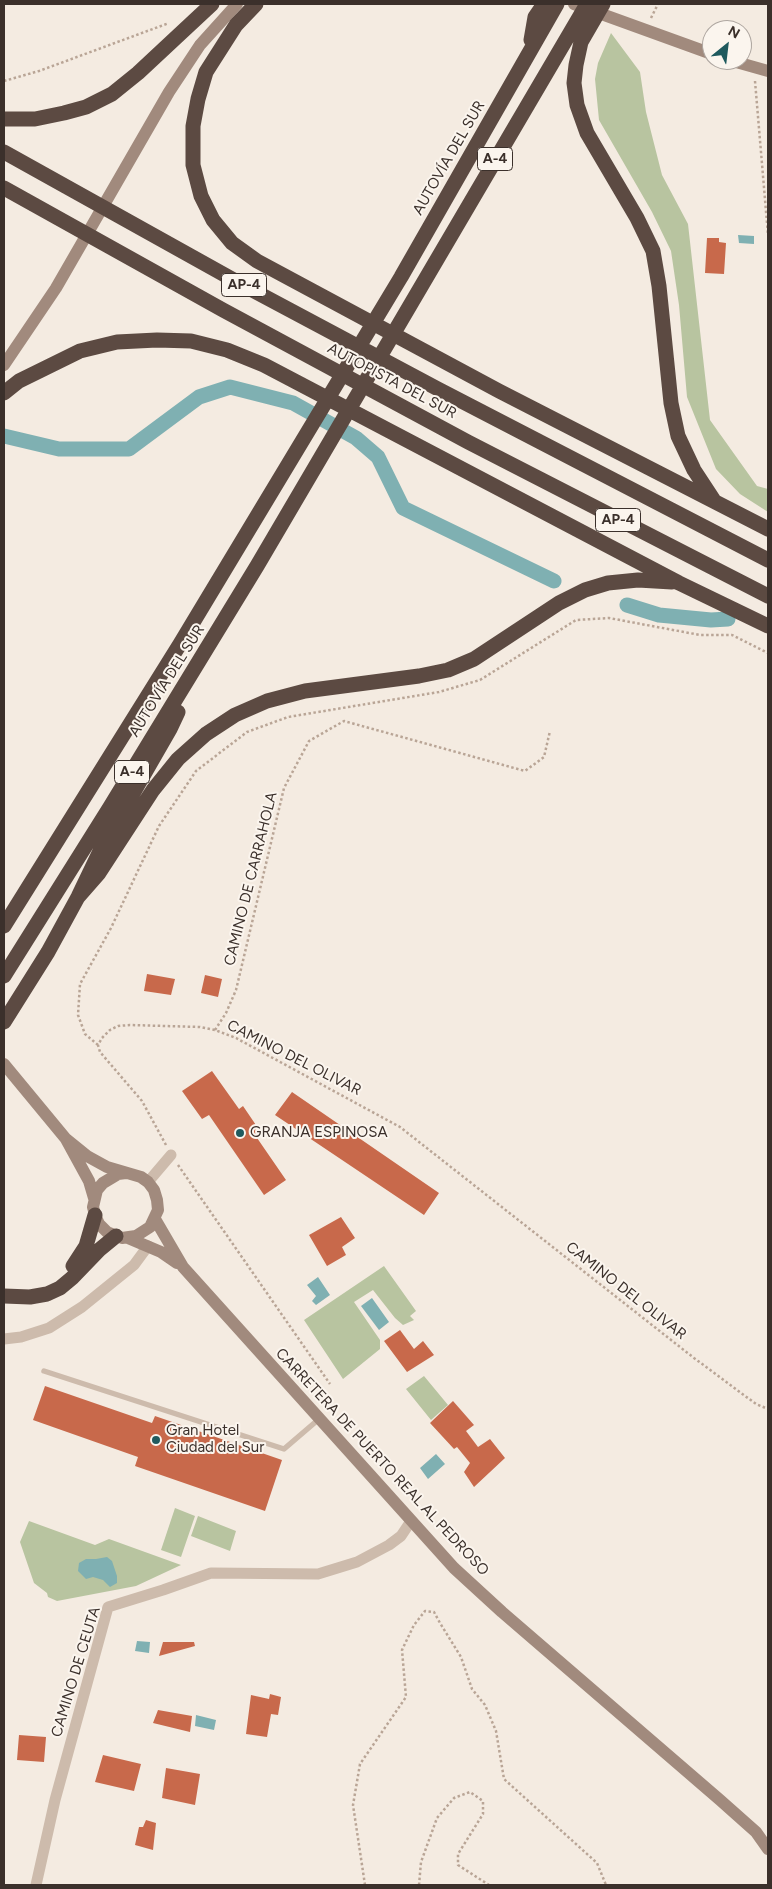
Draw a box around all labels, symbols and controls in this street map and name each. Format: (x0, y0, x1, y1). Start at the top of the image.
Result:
north arrow (702, 20, 752, 70)
text: N (725, 22, 743, 42)
street label: AUTOVÍA DEL SUR (409, 98, 489, 218)
road number: A-4 (478, 148, 512, 170)
road number: AP-4 (222, 274, 266, 296)
street label: AUTOPISTA DEL SUR (324, 339, 460, 423)
road number: AP-4 (596, 508, 640, 532)
street label: AUTOVÍA DEL SUR (125, 622, 209, 740)
road number: A-4 (114, 760, 150, 784)
street label: CAMINO DE CARRAHOLA (221, 790, 281, 968)
street label: CAMINO DEL OLIVAR (224, 1016, 364, 1100)
place label: GRANJA ESPINOSA (250, 1124, 388, 1142)
marker: GRANJA ESPINOSA (234, 1127, 246, 1139)
street label: CAMINO DEL OLIVAR (562, 1238, 690, 1344)
street label: CARRETERA DE PUERTO REAL AL PEDROSO (272, 1345, 492, 1579)
place label: Gran Hotel Ciudad del Sur (166, 1422, 264, 1457)
marker: Gran Hotel Ciudad del Sur (150, 1434, 162, 1446)
street label: CAMINO DE CEUTA (48, 1605, 104, 1739)

